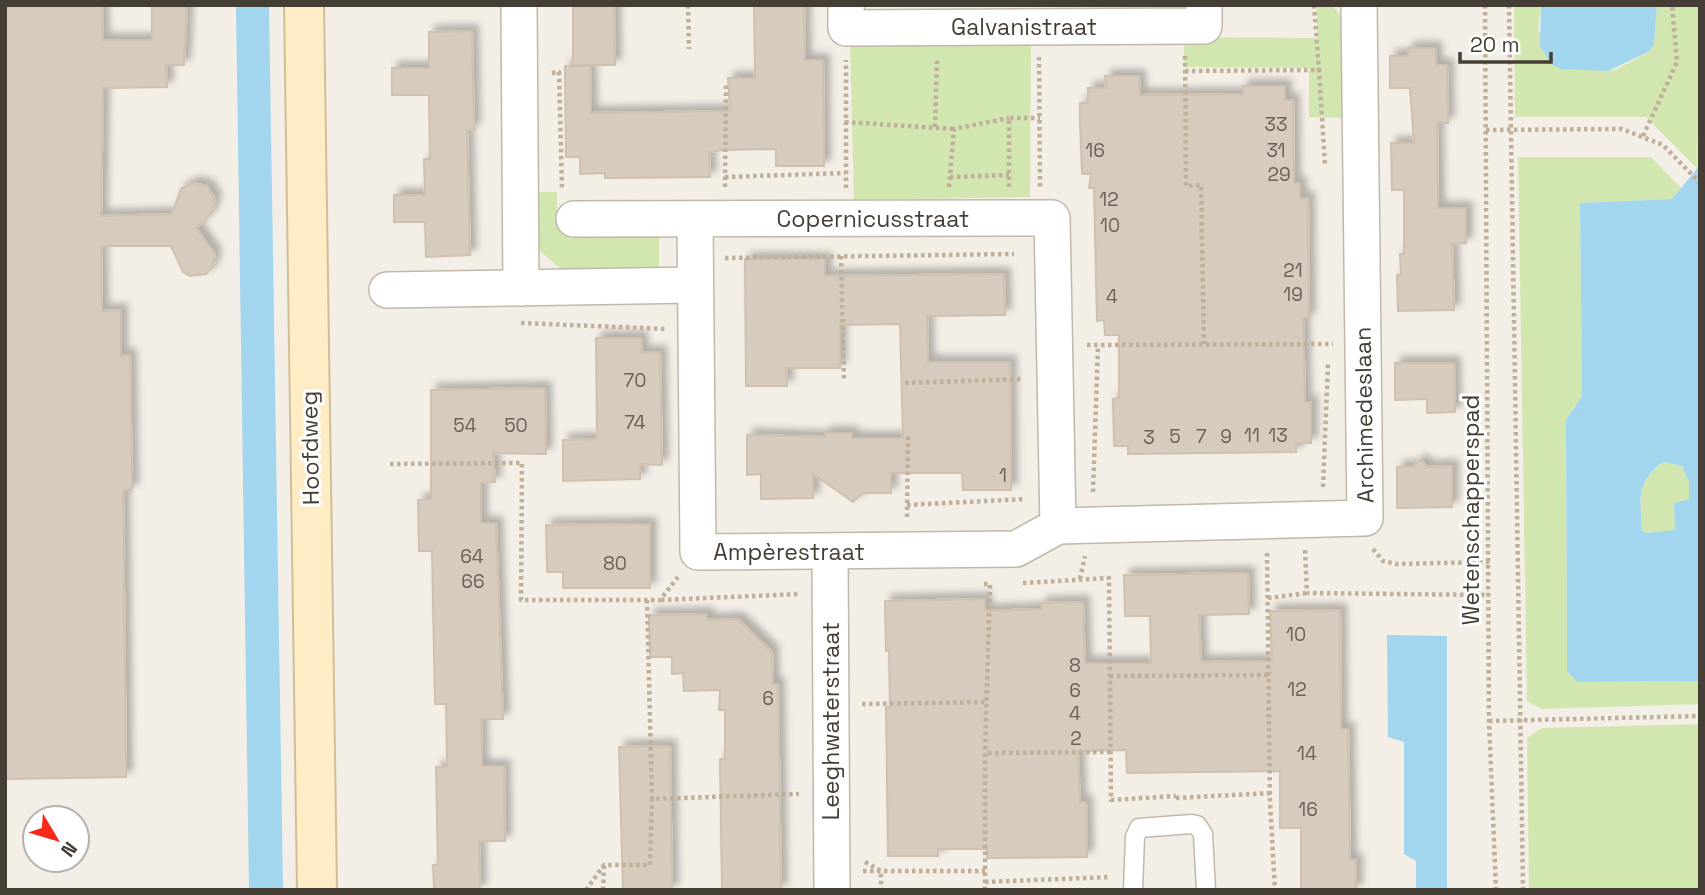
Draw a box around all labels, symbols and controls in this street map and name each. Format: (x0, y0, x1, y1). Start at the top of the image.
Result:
street label: Galvanistraat (951, 12, 1097, 42)
scale bar (1460, 21, 1551, 65)
text: 20 m (1470, 31, 1520, 58)
house number: 33 (1265, 112, 1287, 137)
house number: 16 (1085, 138, 1105, 163)
house number: 31 (1266, 138, 1286, 163)
house number: 29 (1267, 162, 1291, 187)
house number: 12 (1099, 187, 1119, 212)
street label: Copernicusstraat (777, 204, 969, 234)
house number: 10 (1100, 213, 1120, 238)
house number: 21 (1283, 258, 1303, 283)
house number: 19 (1283, 282, 1303, 307)
house number: 4 (1106, 284, 1118, 309)
street label: Archimedeslaan (1347, 327, 1381, 503)
house number: 70 (624, 368, 646, 393)
street label: Hoofdweg (294, 391, 326, 505)
street label: Wetenschapperspad (1456, 395, 1486, 625)
house number: 74 (624, 410, 646, 435)
house number: 54 (453, 413, 477, 438)
house number: 50 (504, 413, 528, 438)
house number: 11 (1244, 423, 1260, 448)
house number: 13 (1268, 423, 1288, 448)
house number: 5 (1169, 424, 1181, 449)
house number: 7 (1196, 424, 1207, 449)
house number: 9 (1220, 424, 1232, 449)
house number: 3 (1143, 425, 1155, 450)
house number: 1 (999, 463, 1007, 488)
street label: Ampèrestraat (713, 537, 865, 567)
house number: 64 (460, 544, 484, 569)
house number: 80 (603, 551, 627, 576)
house number: 66 (461, 569, 485, 594)
street label: Leeghwaterstraat (816, 622, 846, 820)
house number: 10 (1286, 622, 1306, 647)
house number: 8 (1069, 653, 1081, 678)
house number: 12 (1287, 677, 1307, 702)
house number: 6 (1069, 678, 1081, 703)
house number: 6 (762, 686, 774, 711)
house number: 4 (1069, 701, 1081, 726)
house number: 2 (1070, 726, 1082, 751)
house number: 14 (1297, 741, 1317, 766)
house number: 16 (1298, 797, 1318, 822)
north arrow (21, 804, 91, 874)
text: N (55, 836, 83, 862)

